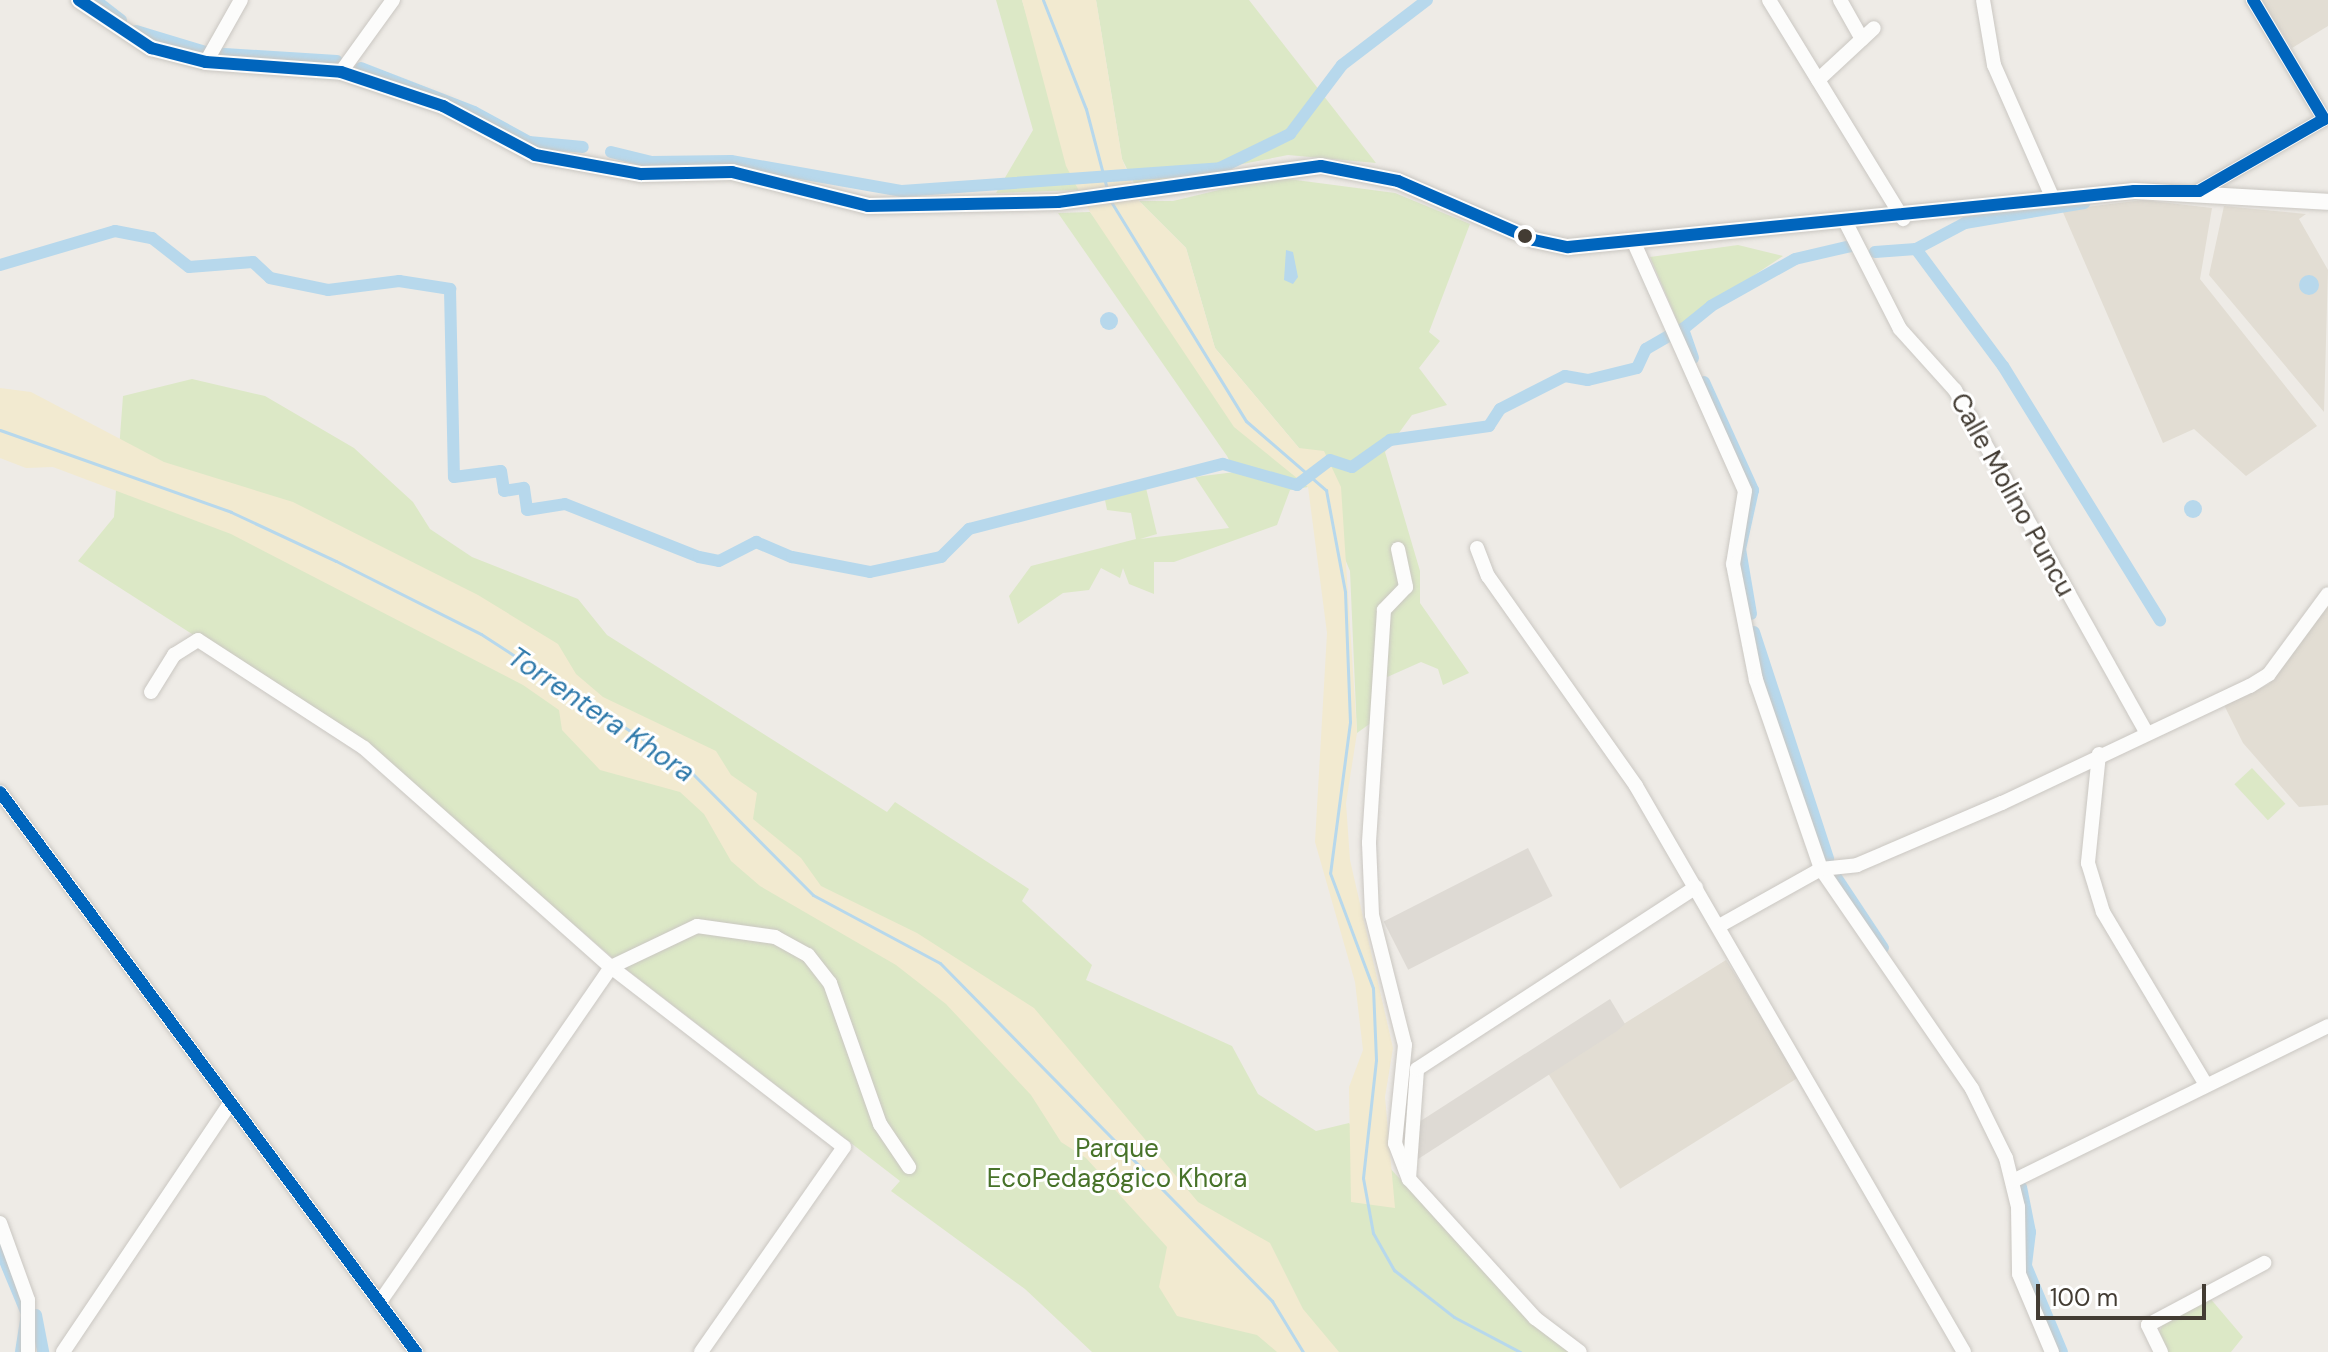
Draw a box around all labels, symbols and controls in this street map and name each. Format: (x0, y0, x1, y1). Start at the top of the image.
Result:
unlabelled marker (1517, 228, 1533, 244)
street label: Calle Molino Puncu (1943, 388, 2081, 602)
water label: Torrentera Khora (501, 640, 701, 790)
park label: Parque EcoPedagógico Khora (987, 1133, 1247, 1194)
scale bar (2040, 1268, 2210, 1318)
text: 100 m (2050, 1282, 2118, 1313)

